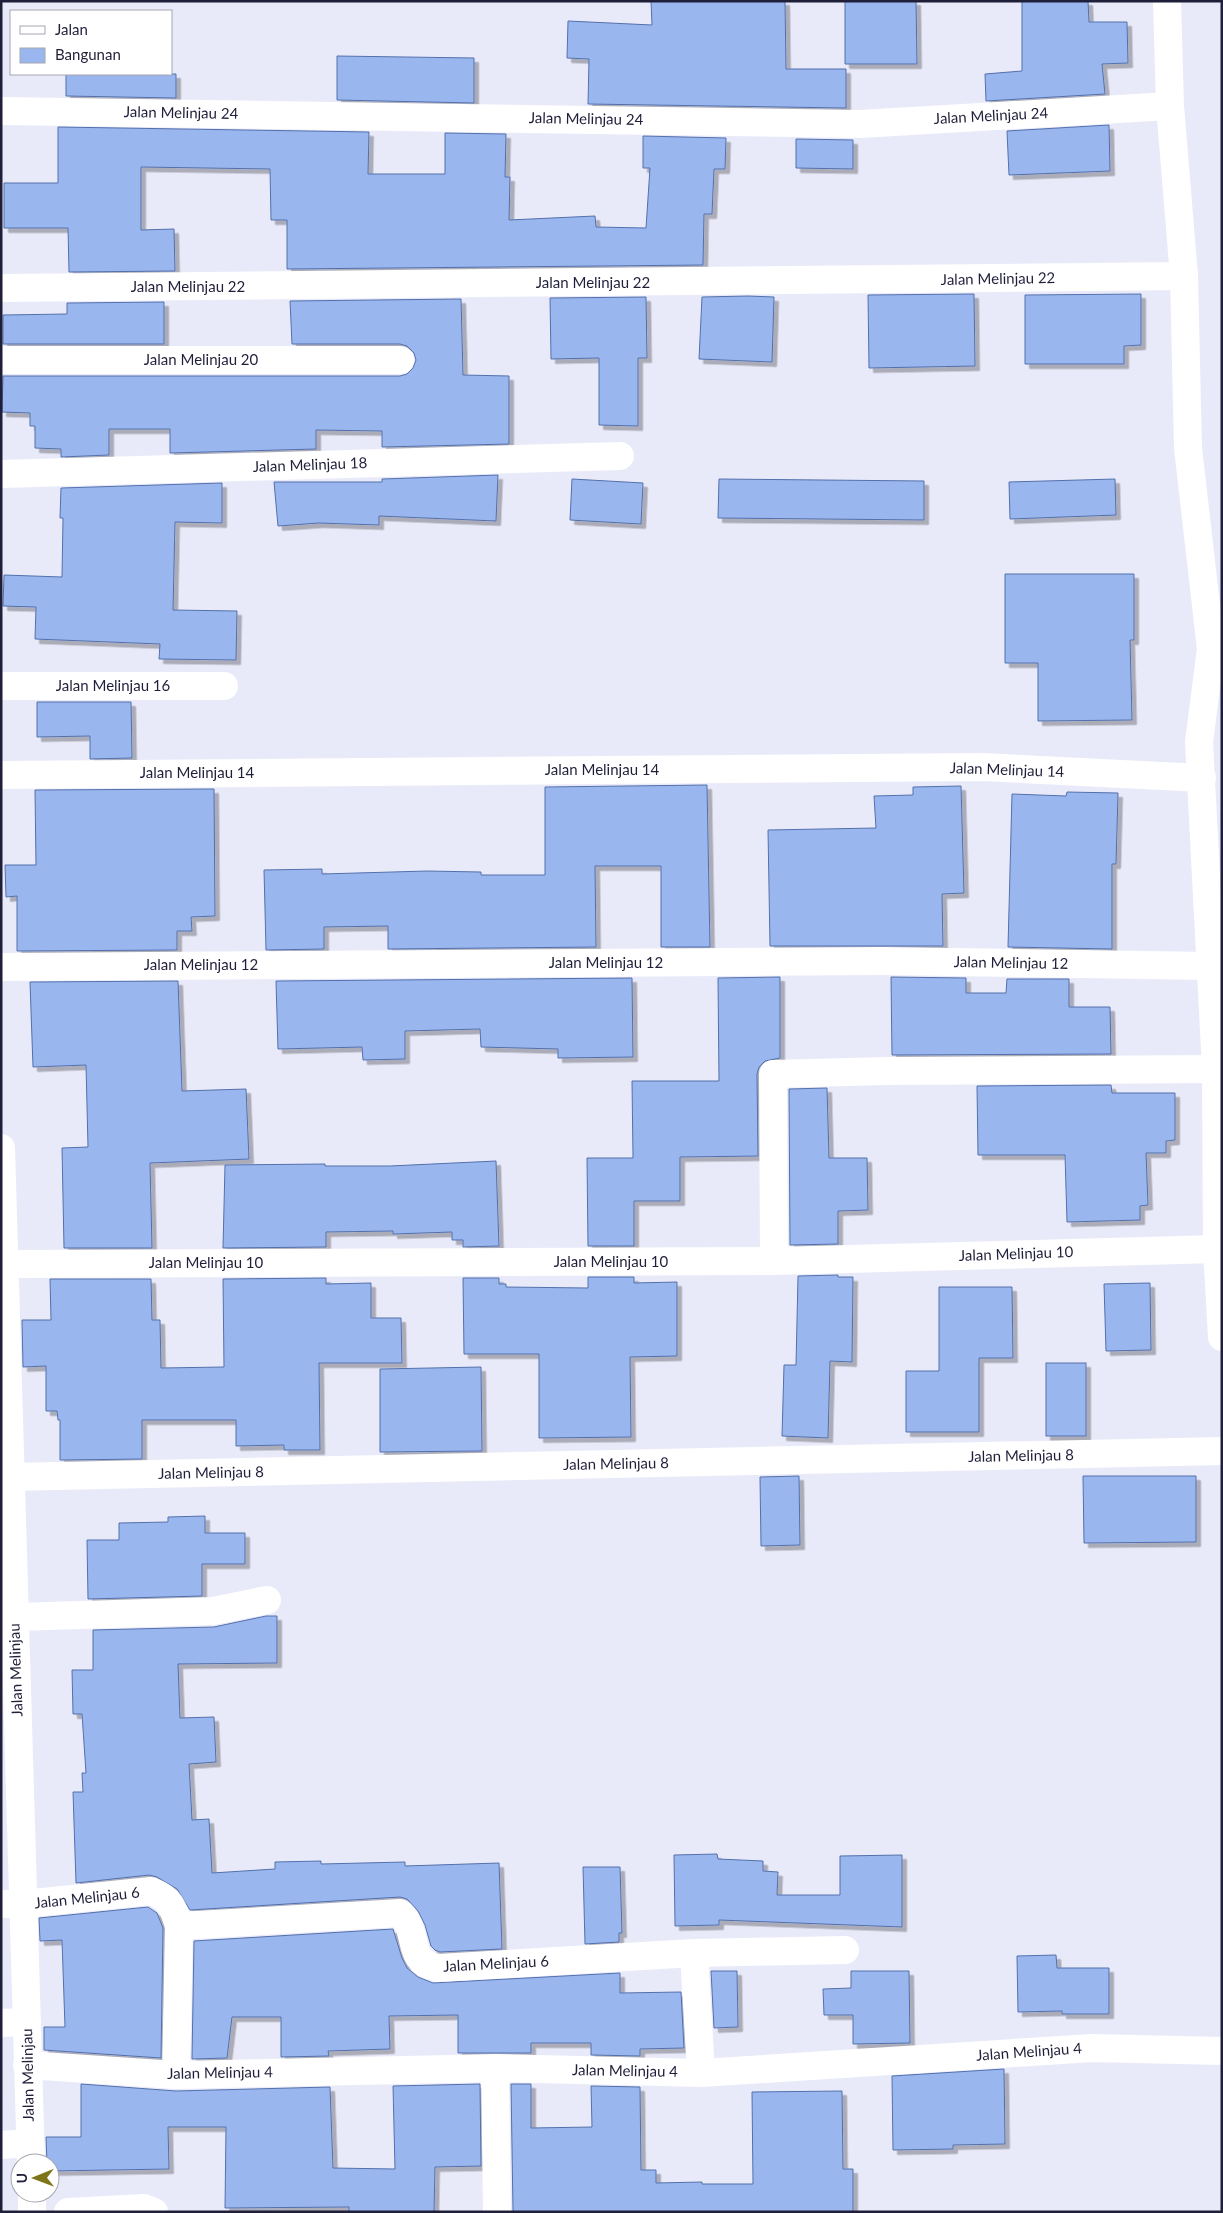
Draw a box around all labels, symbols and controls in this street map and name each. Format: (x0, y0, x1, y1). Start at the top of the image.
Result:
legend (10, 10, 172, 75)
text: Jalan (55, 20, 88, 38)
text: Bangunan (55, 45, 121, 63)
street label: Jalan Melinjau 24 (124, 102, 239, 122)
street label: Jalan Melinjau 24 (933, 103, 1049, 127)
street label: Jalan Melinjau 24 (529, 108, 644, 128)
street label: Jalan Melinjau 22 (941, 268, 1055, 288)
street label: Jalan Melinjau 22 (536, 273, 650, 291)
street label: Jalan Melinjau 22 (131, 277, 245, 295)
street label: Jalan Melinjau 20 (144, 350, 259, 368)
street label: Jalan Melinjau 18 (252, 453, 367, 475)
street label: Jalan Melinjau 16 (56, 676, 171, 694)
street label: Jalan Melinjau 14 (950, 758, 1065, 780)
street label: Jalan Melinjau 14 (545, 760, 660, 778)
street label: Jalan Melinjau 14 (140, 763, 255, 781)
street label: Jalan Melinjau 12 (954, 952, 1068, 972)
street label: Jalan Melinjau 12 (549, 953, 663, 971)
street label: Jalan Melinjau 12 (144, 955, 258, 973)
street label: Jalan Melinjau 10 (958, 1242, 1074, 1264)
street label: Jalan Melinjau 10 (554, 1252, 669, 1270)
street label: Jalan Melinjau 10 (149, 1253, 264, 1271)
street label: Jalan Melinjau 8 (968, 1445, 1074, 1465)
street label: Jalan Melinjau 8 (563, 1453, 669, 1473)
street label: Jalan Melinjau 8 (158, 1462, 264, 1482)
street label: Jalan Melinjau (4, 1623, 26, 1717)
street label: Jalan Melinjau 6 (33, 1882, 141, 1911)
street label: Jalan Melinjau 6 (443, 1951, 550, 1975)
street label: Jalan Melinjau (17, 2028, 37, 2122)
street label: Jalan Melinjau 4 (976, 2038, 1083, 2064)
street label: Jalan Melinjau 4 (572, 2060, 678, 2080)
street label: Jalan Melinjau 4 (167, 2062, 273, 2082)
north arrow (10, 2153, 60, 2203)
text: U (13, 2173, 30, 2184)

